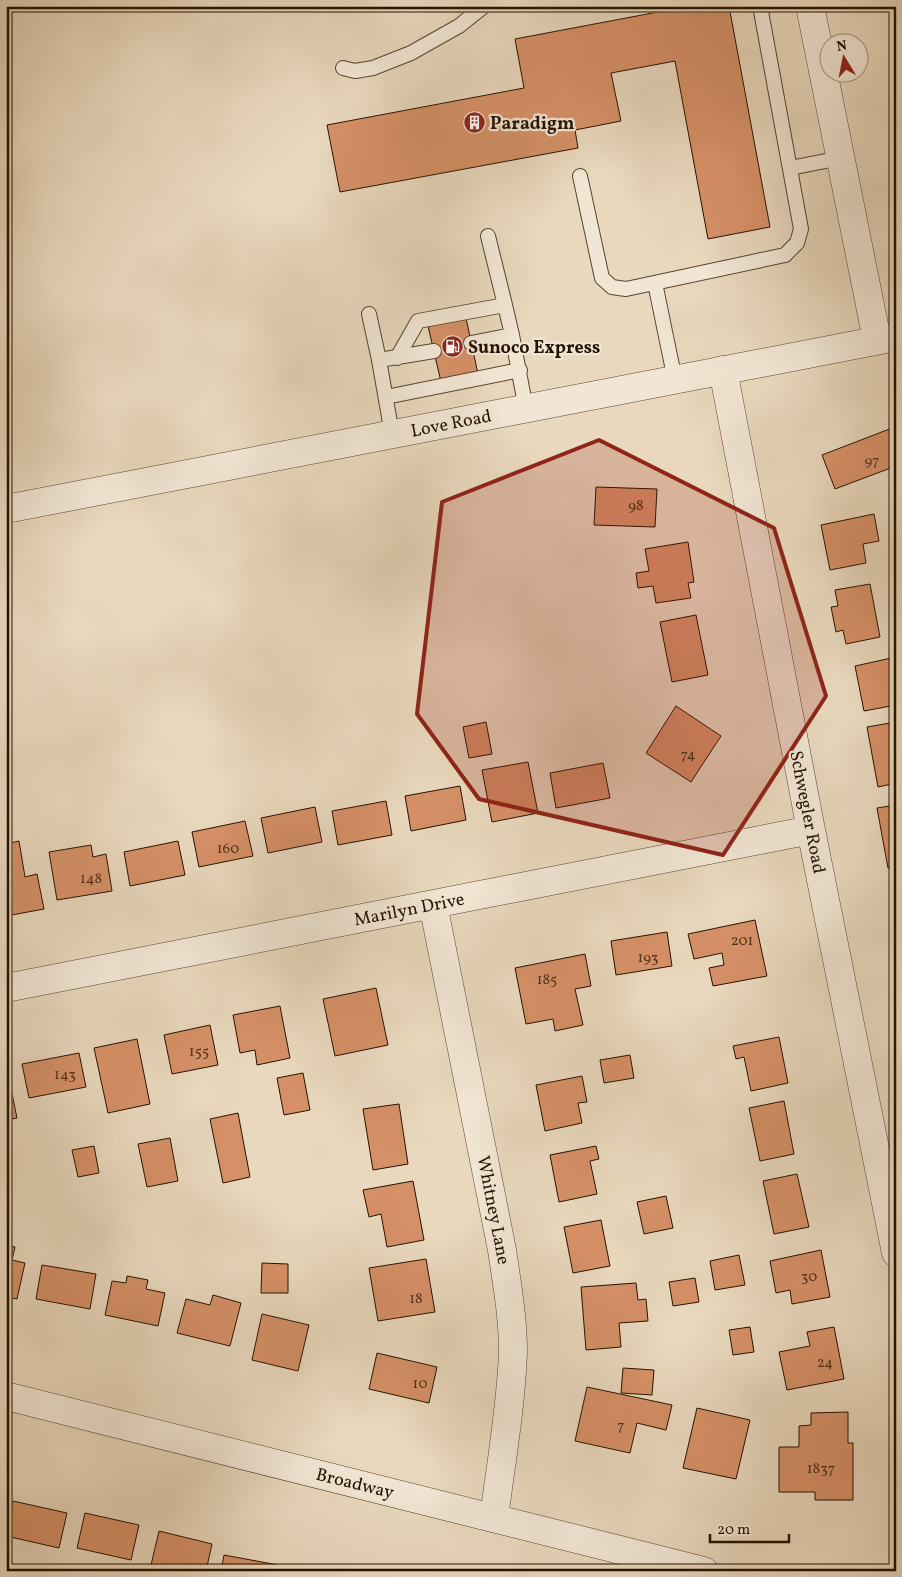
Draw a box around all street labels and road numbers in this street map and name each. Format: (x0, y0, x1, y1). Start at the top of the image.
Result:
street label: Love Road (409, 404, 494, 445)
street label: Schwegler Road (782, 749, 831, 876)
street label: Marilyn Drive (352, 888, 467, 933)
street label: Whitney Lane (470, 1154, 515, 1267)
street label: Broadway (313, 1463, 397, 1506)

